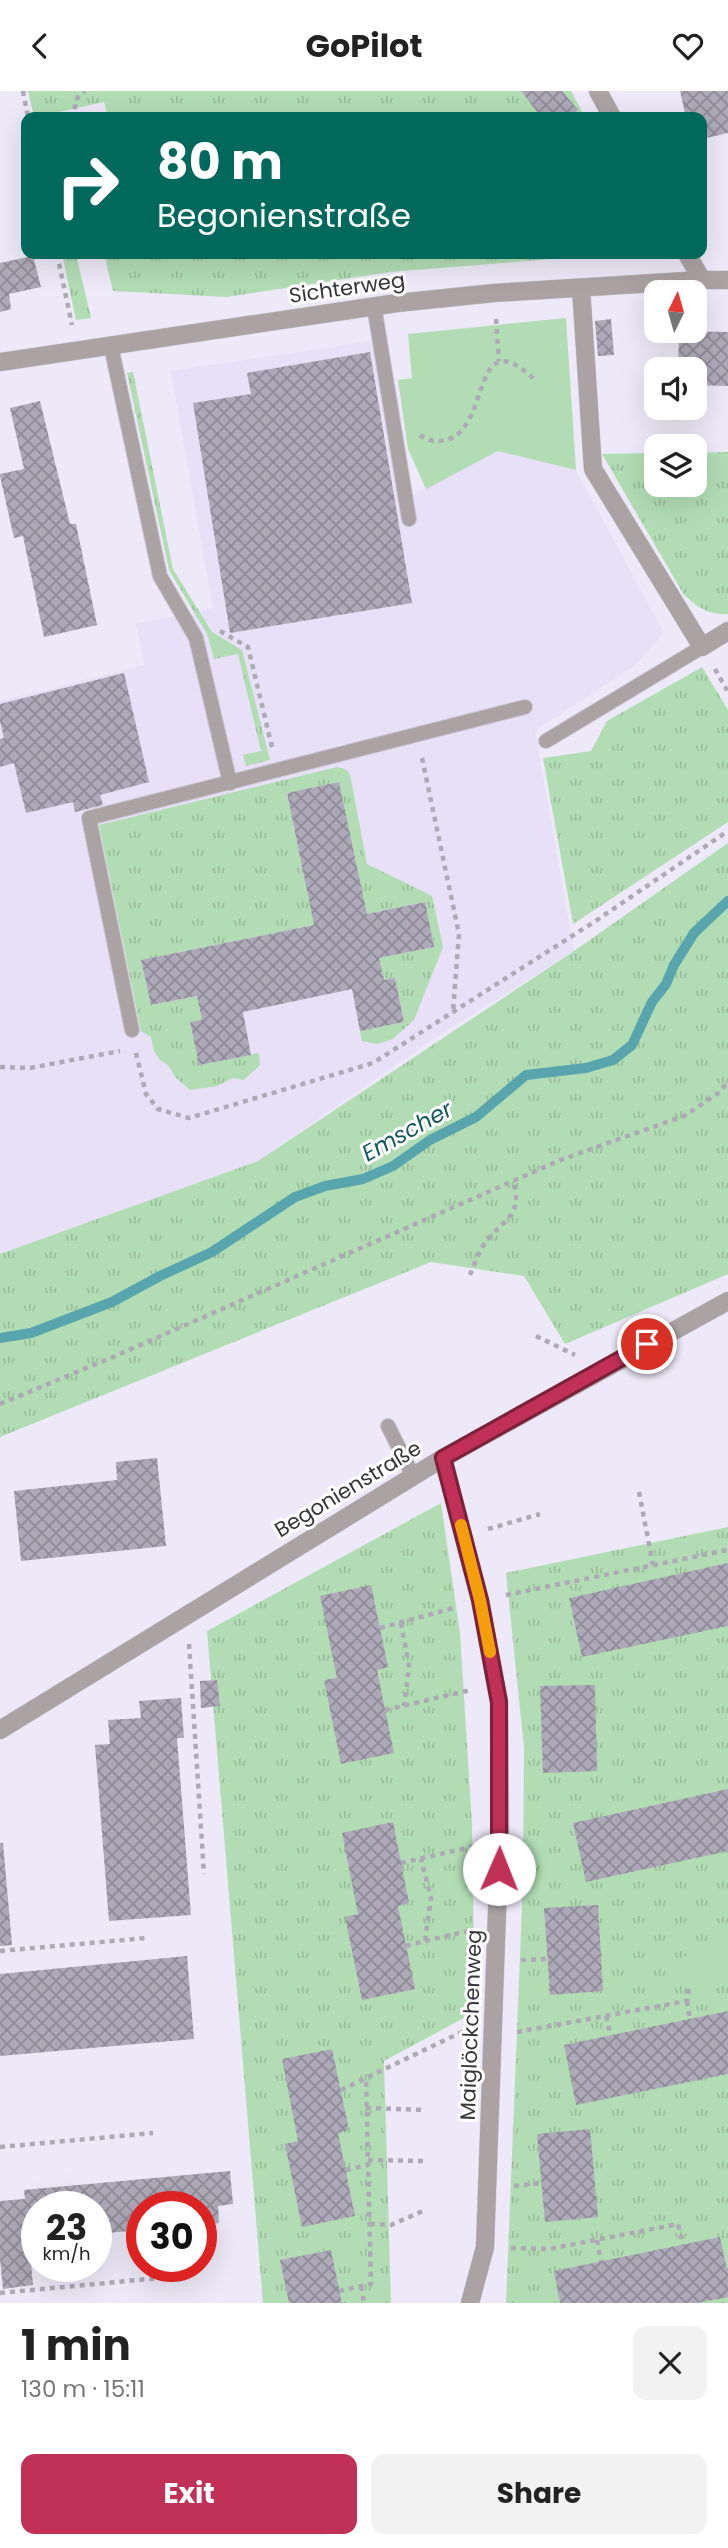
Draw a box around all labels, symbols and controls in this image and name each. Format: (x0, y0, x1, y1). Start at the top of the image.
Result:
text: GoPilot (306, 23, 423, 68)
icon: back (21, 27, 59, 65)
icon: heart (669, 27, 707, 65)
text: 80 m (157, 128, 283, 196)
icon: right (42, 140, 133, 231)
text: Begonienstraße (157, 193, 411, 238)
street label: Sichterweg (287, 265, 407, 310)
north arrow (644, 280, 707, 343)
map controls (644, 280, 707, 497)
button: sound (644, 357, 707, 420)
button: layers (644, 434, 707, 497)
water label: Emscher (356, 1092, 459, 1169)
pin (617, 1314, 677, 1374)
icon: arrive (628, 1325, 666, 1363)
street label: Begonienstraße (269, 1433, 427, 1544)
position arrow (462, 1832, 536, 1906)
street label: Maiglöckchenweg (453, 1929, 488, 2121)
speed limit sign: 30 (126, 2191, 217, 2282)
text: 23 (46, 2203, 87, 2252)
text: km/h (43, 2241, 90, 2266)
text: 1 min (21, 2316, 131, 2375)
button: close (633, 2326, 707, 2400)
text: 130 m · 15:11 (21, 2373, 145, 2405)
button: Exit (21, 2454, 357, 2534)
button: Share (371, 2454, 707, 2534)

